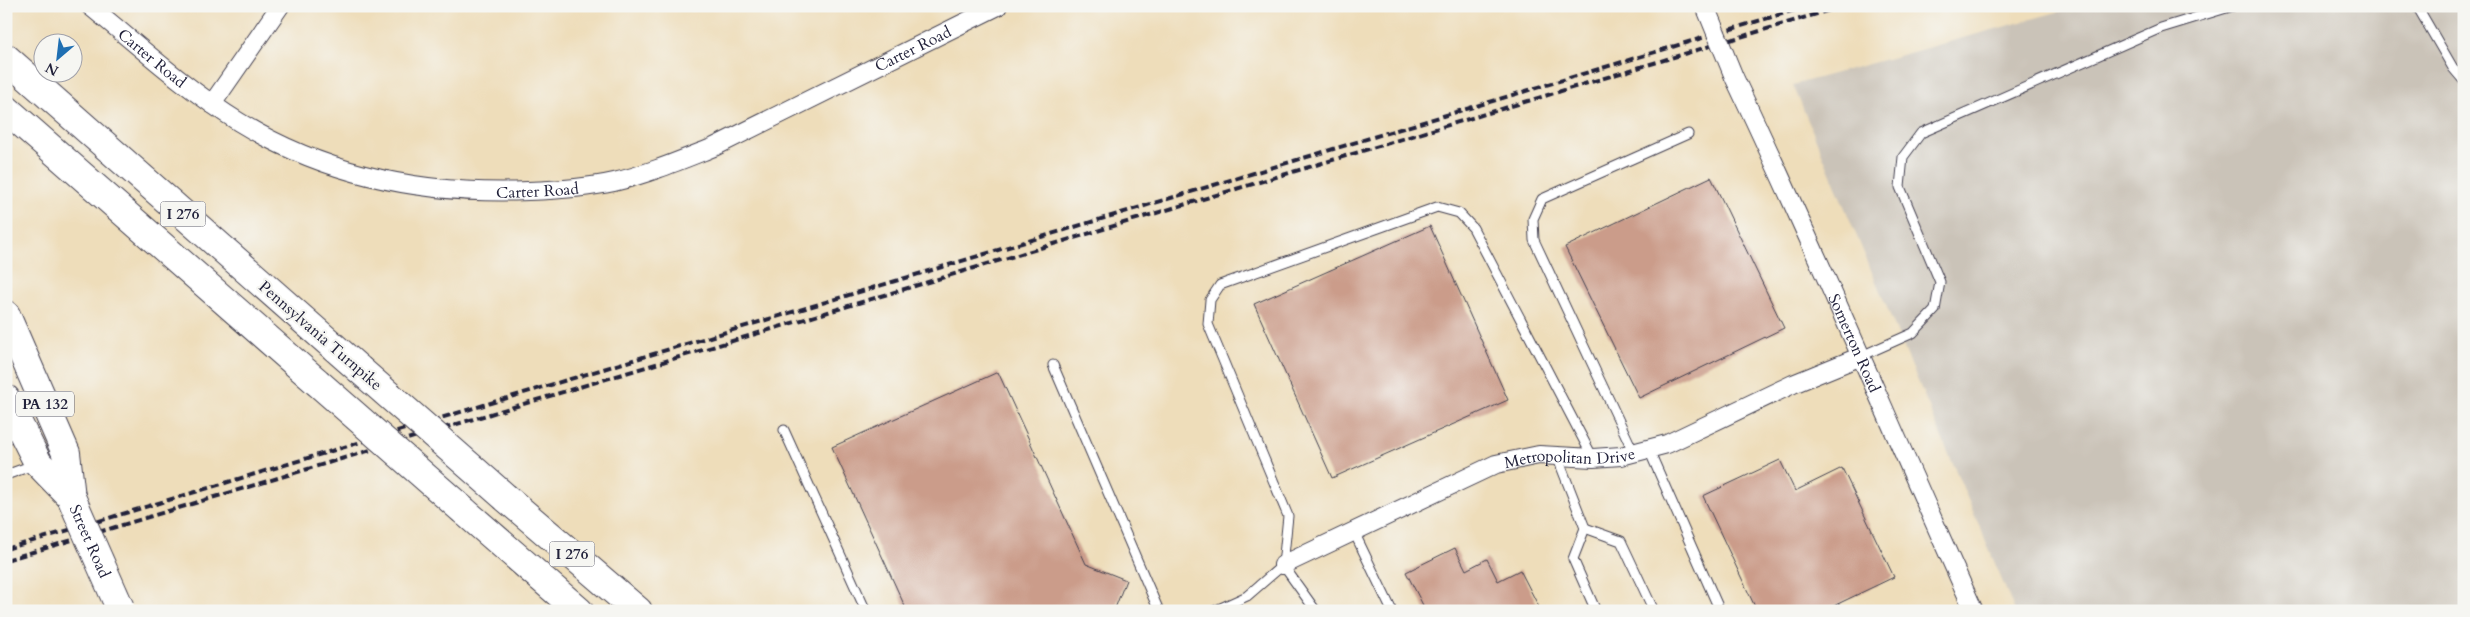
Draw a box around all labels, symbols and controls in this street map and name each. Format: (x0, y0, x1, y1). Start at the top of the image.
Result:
street label: Carter Road (871, 21, 956, 77)
street label: Carter Road (113, 24, 191, 93)
north arrow (32, 32, 82, 82)
text: N (42, 58, 62, 80)
street label: Carter Road (496, 178, 580, 204)
road number: I 276 (160, 202, 206, 226)
street label: Pennsylvania Turnpike (254, 276, 387, 396)
street label: Somerton Road (1823, 290, 1886, 396)
road number: PA 132 (16, 392, 74, 416)
street label: Metropolitan Drive (1502, 443, 1638, 474)
street label: Street Road (64, 501, 115, 582)
road number: I 276 (550, 542, 594, 566)

